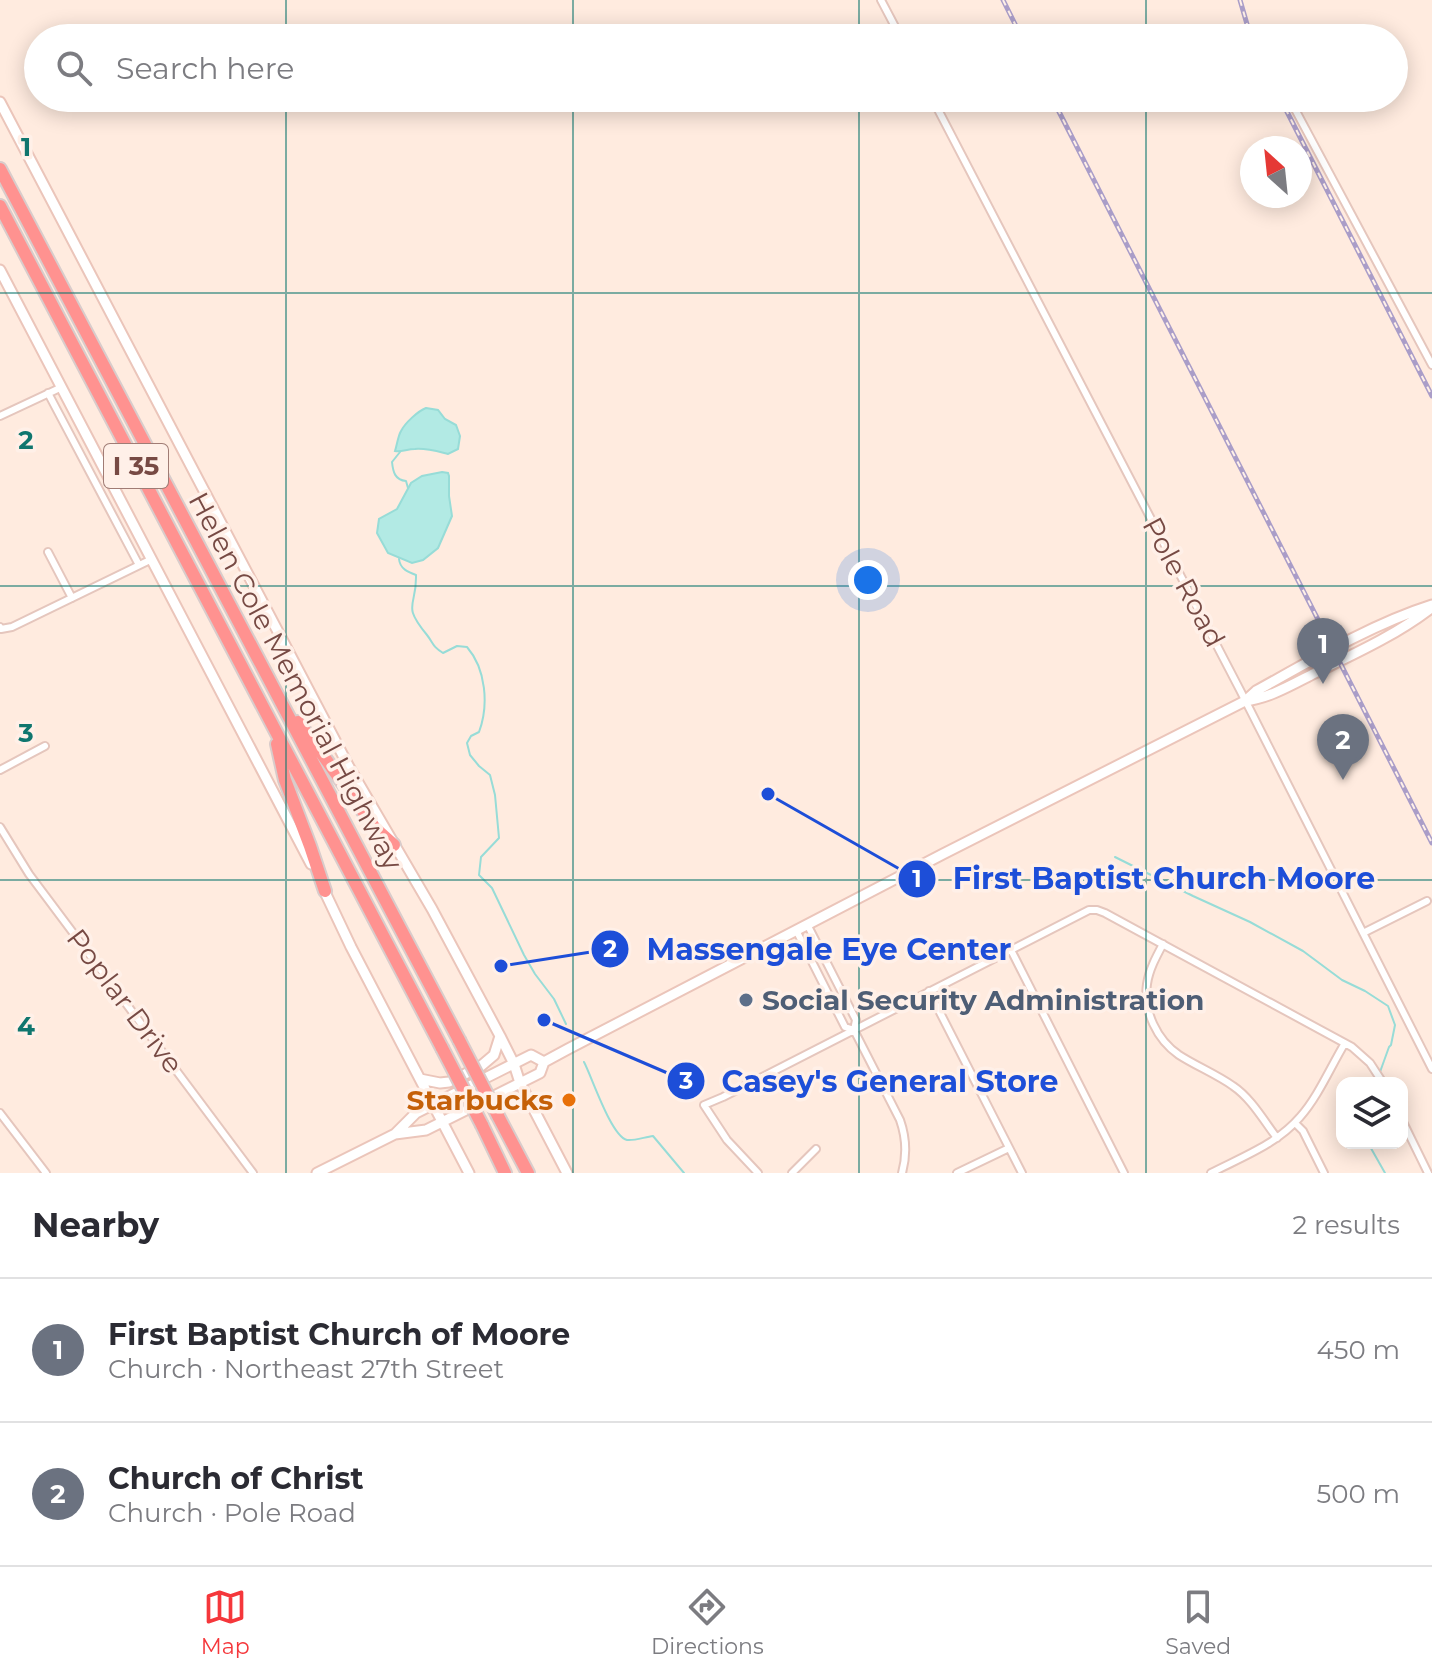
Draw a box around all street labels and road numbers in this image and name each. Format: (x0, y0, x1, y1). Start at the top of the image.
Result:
road number: I 35 (104, 444, 168, 488)
street label: Helen Cole Memorial Highway (182, 486, 411, 877)
street label: Pole Road (1136, 511, 1232, 653)
street label: Poplar Drive (60, 922, 190, 1080)

